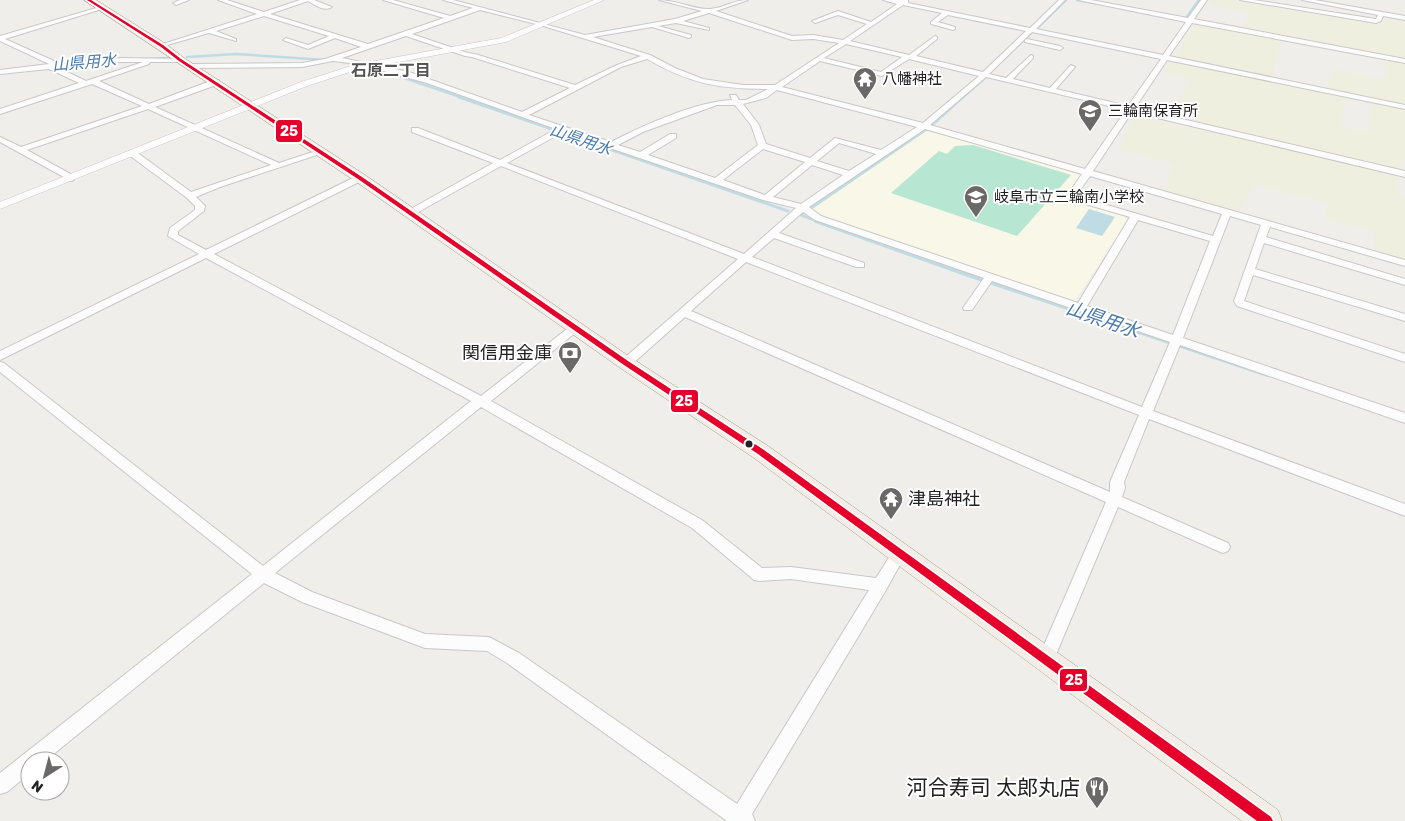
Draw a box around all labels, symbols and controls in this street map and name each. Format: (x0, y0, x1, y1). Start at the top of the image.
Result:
water label: 山県用水 (51, 50, 119, 75)
district label: 石原二丁目 (351, 61, 431, 80)
temple icon: 八幡神社 (852, 66, 878, 100)
place label: 八幡神社 (882, 70, 942, 88)
school or university icon: 三輪南保育所 (1077, 98, 1103, 132)
place label: 三輪南保育所 (1108, 102, 1198, 120)
line badge: 25 (275, 119, 303, 143)
water label: 山県用水 (547, 120, 616, 160)
text: 25 (280, 123, 298, 140)
school or university icon: 岐阜市立三輪南小学校 (963, 184, 989, 218)
place label: 岐阜市立三輪南小学校 (994, 188, 1144, 206)
water label: 山県用水 (1063, 296, 1144, 343)
bank icon: 関信用金庫 (557, 340, 583, 374)
place label: 関信用金庫 (462, 342, 552, 364)
line badge: 25 (670, 389, 699, 413)
text: 25 (675, 393, 693, 410)
unlabelled marker (744, 439, 754, 449)
temple icon: 津島神社 (878, 486, 904, 520)
place label: 津島神社 (908, 488, 980, 510)
line badge: 25 (1059, 668, 1088, 692)
text: 25 (1065, 672, 1083, 689)
north arrow (20, 751, 70, 801)
place label: 河合寿司 太郎丸店 (907, 775, 1080, 800)
restaurant icon: 河合寿司 太郎丸店 (1084, 775, 1110, 809)
text: N (29, 776, 47, 796)

